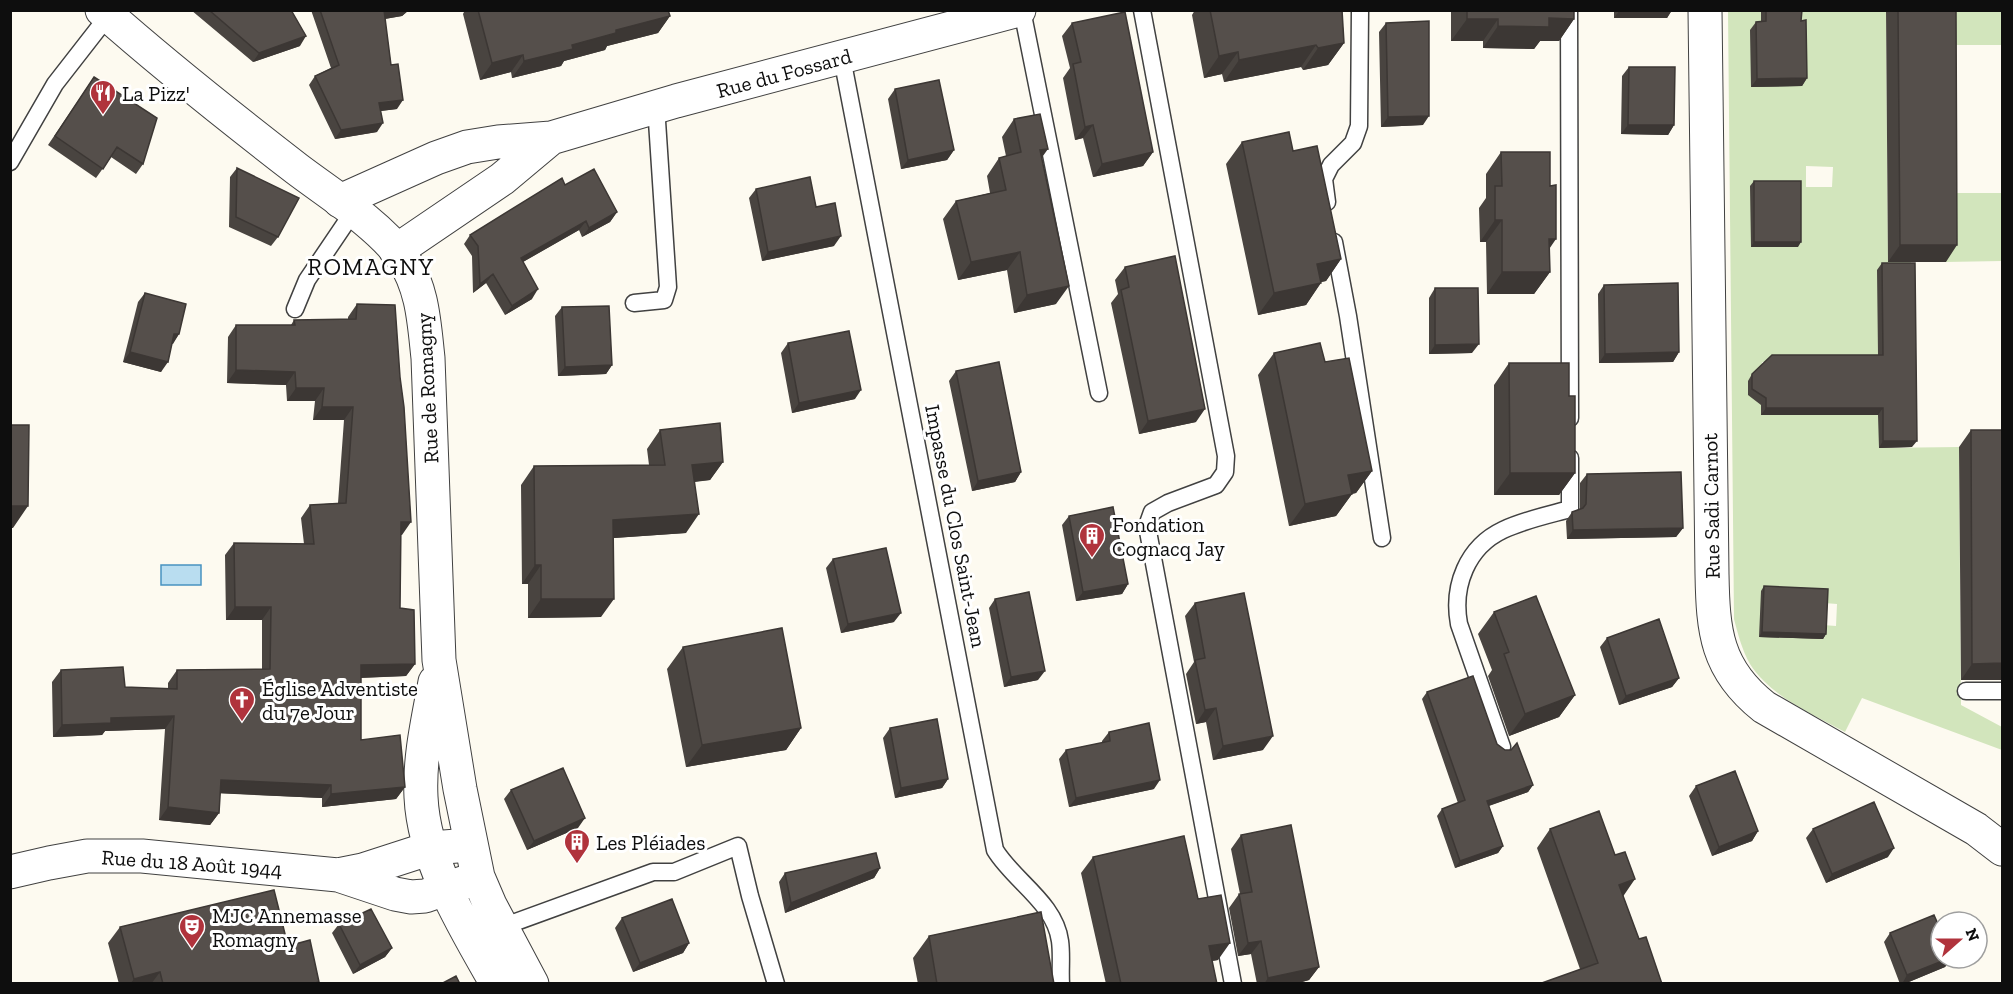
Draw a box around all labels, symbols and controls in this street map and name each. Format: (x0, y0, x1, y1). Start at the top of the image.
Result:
street label: Rue du Fossard (714, 43, 855, 103)
restaurant icon: La Pizz' (88, 78, 118, 116)
place label: La Pizz' (122, 81, 190, 106)
district label: ROMAGNY (307, 252, 435, 281)
street label: Rue de Romagny (411, 312, 443, 464)
street label: Impasse du Clos Saint-Jean (920, 403, 992, 649)
street label: Rue Sadi Carnot (1697, 433, 1725, 579)
place label: Fondation Cognacq Jay (1112, 512, 1225, 561)
building icon: Fondation Cognacq Jay (1077, 521, 1107, 559)
place label: Église Adventiste du 7e Jour (262, 676, 418, 725)
church icon: Église Adventiste du 7e Jour (227, 685, 257, 723)
building icon: Les Pléiades (562, 827, 592, 865)
place label: Les Pléiades (596, 830, 705, 855)
street label: Rue du 18 Août 1944 (101, 844, 283, 882)
place label: MJC Annemasse Romagny (212, 903, 362, 952)
north arrow (1929, 910, 1989, 970)
theatre icon: MJC Annemasse Romagny (177, 912, 207, 950)
text: N (1961, 926, 1984, 944)

